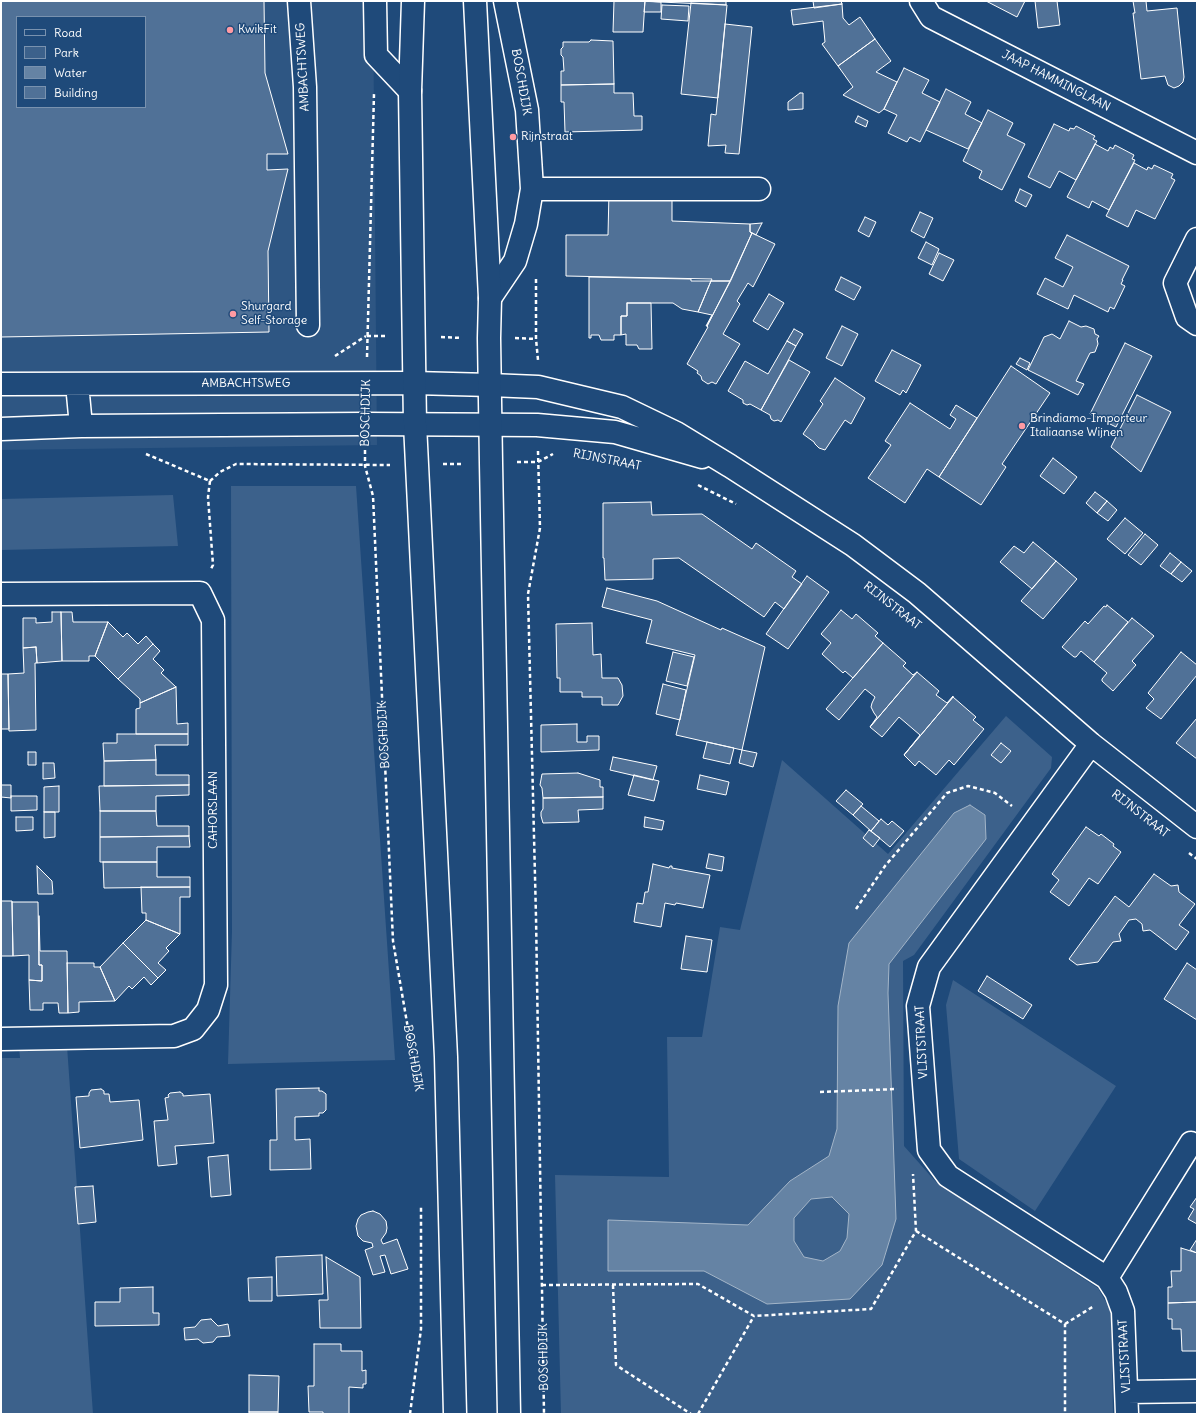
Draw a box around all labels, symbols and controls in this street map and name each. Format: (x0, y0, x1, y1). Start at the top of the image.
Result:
legend (16, 16, 146, 108)
street label: AMBACHTSWEG (293, 22, 313, 112)
place label: KwikFit (238, 23, 277, 37)
text: Road (54, 25, 82, 40)
marker: KwikFit (225, 25, 235, 35)
text: Park (54, 45, 79, 60)
street label: JAAP HAMMINGLAAN (999, 47, 1113, 115)
street label: BOSCHDIJK (508, 48, 534, 116)
text: Water (54, 65, 87, 80)
text: Building (54, 85, 98, 100)
place label: Rijnstraat (521, 130, 573, 144)
marker: Rijnstraat (508, 132, 518, 142)
place label: Shurgard Self-Storage (241, 300, 307, 328)
marker: Shurgard Self-Storage (228, 309, 238, 319)
street label: AMBACHTSWEG (202, 377, 290, 391)
street label: BOSCHDIJK (358, 379, 374, 447)
place label: Brindiamo-Importeur Italiaanse Wijnen (1030, 412, 1147, 440)
marker: Brindiamo-Importeur Italiaanse Wijnen (1017, 421, 1027, 431)
street label: RIJNSTRAAT (572, 446, 642, 474)
street label: RIJNSTRAAT (860, 579, 924, 633)
street label: BOSCHDIJK (375, 701, 393, 769)
street label: CAHORSLAAN (207, 771, 221, 849)
street label: RIJNSTRAAT (1108, 787, 1172, 841)
street label: VLISTSTRAAT (913, 1005, 931, 1079)
street label: BOSCHDIJK (400, 1024, 426, 1092)
street label: VLISTSTRAAT (1116, 1319, 1134, 1393)
street label: BOSCHDIJK (536, 1323, 552, 1391)

